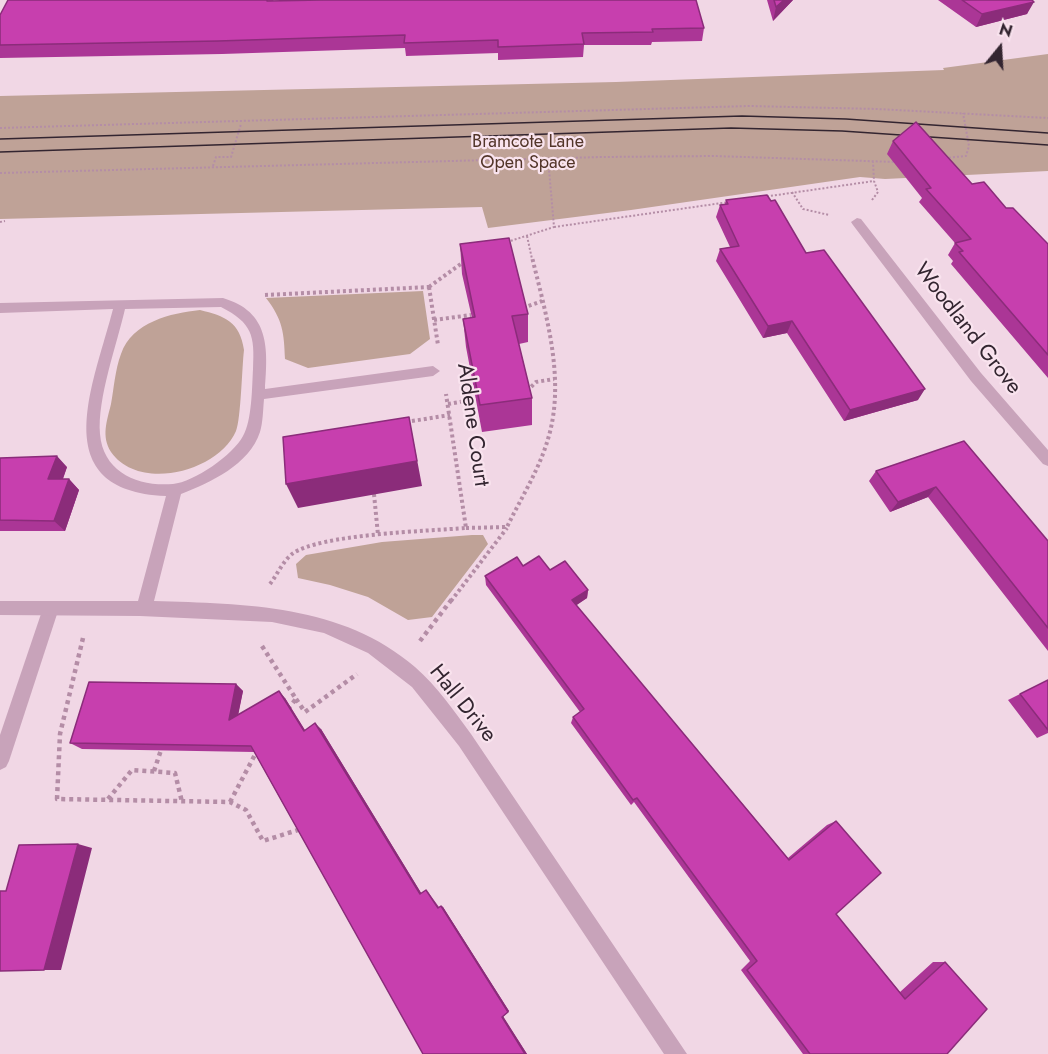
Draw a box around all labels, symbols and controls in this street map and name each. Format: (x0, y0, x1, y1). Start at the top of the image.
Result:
north arrow (970, 18, 1030, 78)
text: N (996, 18, 1015, 43)
park label: Bramcote Lane Open Space (472, 132, 584, 174)
street label: Woodland Grove (907, 258, 1027, 400)
street label: Aldene Court (450, 362, 494, 488)
street label: Hall Drive (423, 660, 501, 748)

